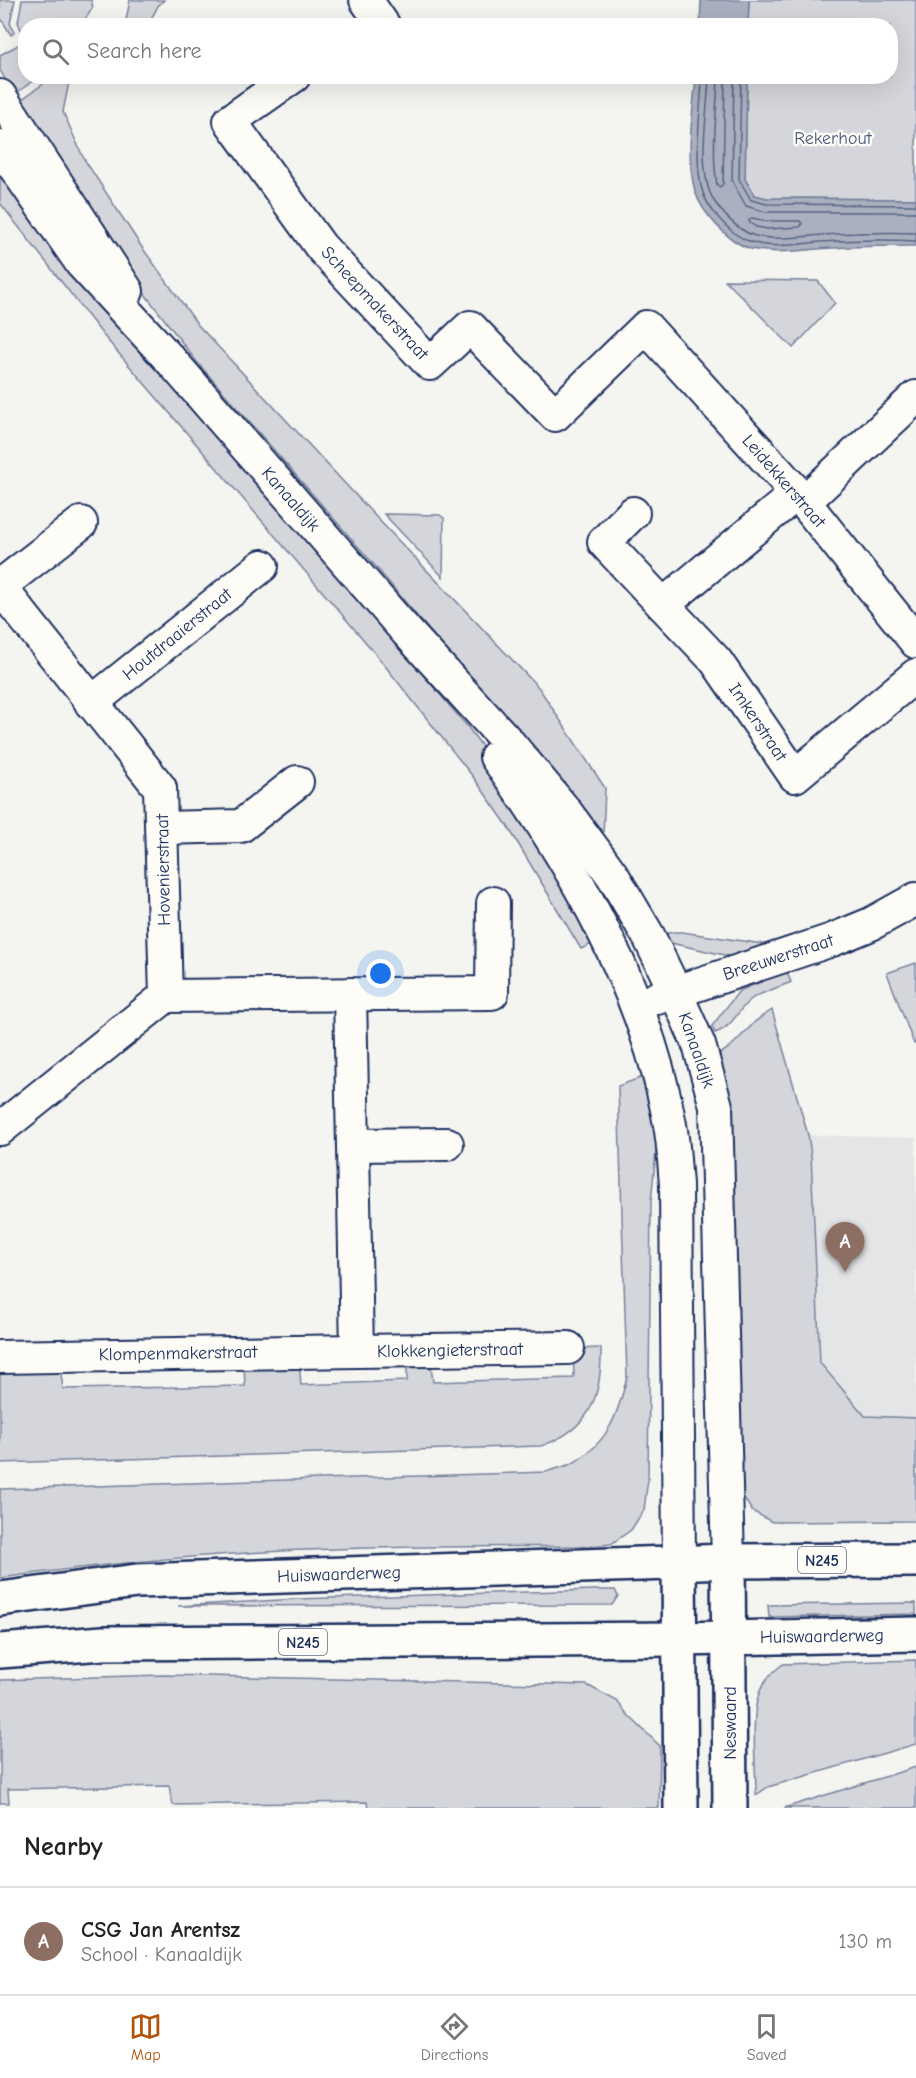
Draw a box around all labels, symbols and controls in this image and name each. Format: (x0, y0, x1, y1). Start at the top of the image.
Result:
search box (18, 18, 898, 84)
icon: search (39, 35, 72, 68)
text: Search here (87, 38, 202, 64)
park label: Rekerhout (794, 128, 873, 149)
street label: Scheepmakerstraat (317, 242, 433, 365)
street label: Leidekkerstraat (737, 430, 830, 533)
street label: Kanaaldijk (257, 463, 324, 536)
street label: Houtdraaierstraat (118, 583, 237, 685)
street label: Imkerstraat (724, 679, 792, 766)
street label: Hovenierstraat (152, 813, 175, 926)
street label: Breeuwerstraat (720, 929, 837, 985)
your location (366, 959, 395, 988)
street label: Kanaaldijk (674, 1010, 719, 1091)
pin: A (826, 1222, 864, 1272)
street label: Klokkengieterstraat (377, 1339, 524, 1362)
street label: Klompenmakerstraat (98, 1342, 258, 1365)
road number: N245 (798, 1547, 846, 1573)
street label: Huiswaarderweg (277, 1562, 401, 1587)
street label: Huiswaarderweg (760, 1625, 884, 1648)
road number: N245 (279, 1629, 327, 1655)
street label: Neswaard (720, 1686, 741, 1760)
text: Nearby (24, 1832, 103, 1862)
text: CSG Jan Arentsz (81, 1917, 240, 1943)
text: A (38, 1930, 49, 1953)
text: 130 m (839, 1930, 892, 1953)
text: School · Kanaaldijk (81, 1943, 242, 1966)
tab: Map (129, 2010, 162, 2064)
tab: Directions (421, 2010, 488, 2064)
tab: Saved (747, 2010, 787, 2064)

